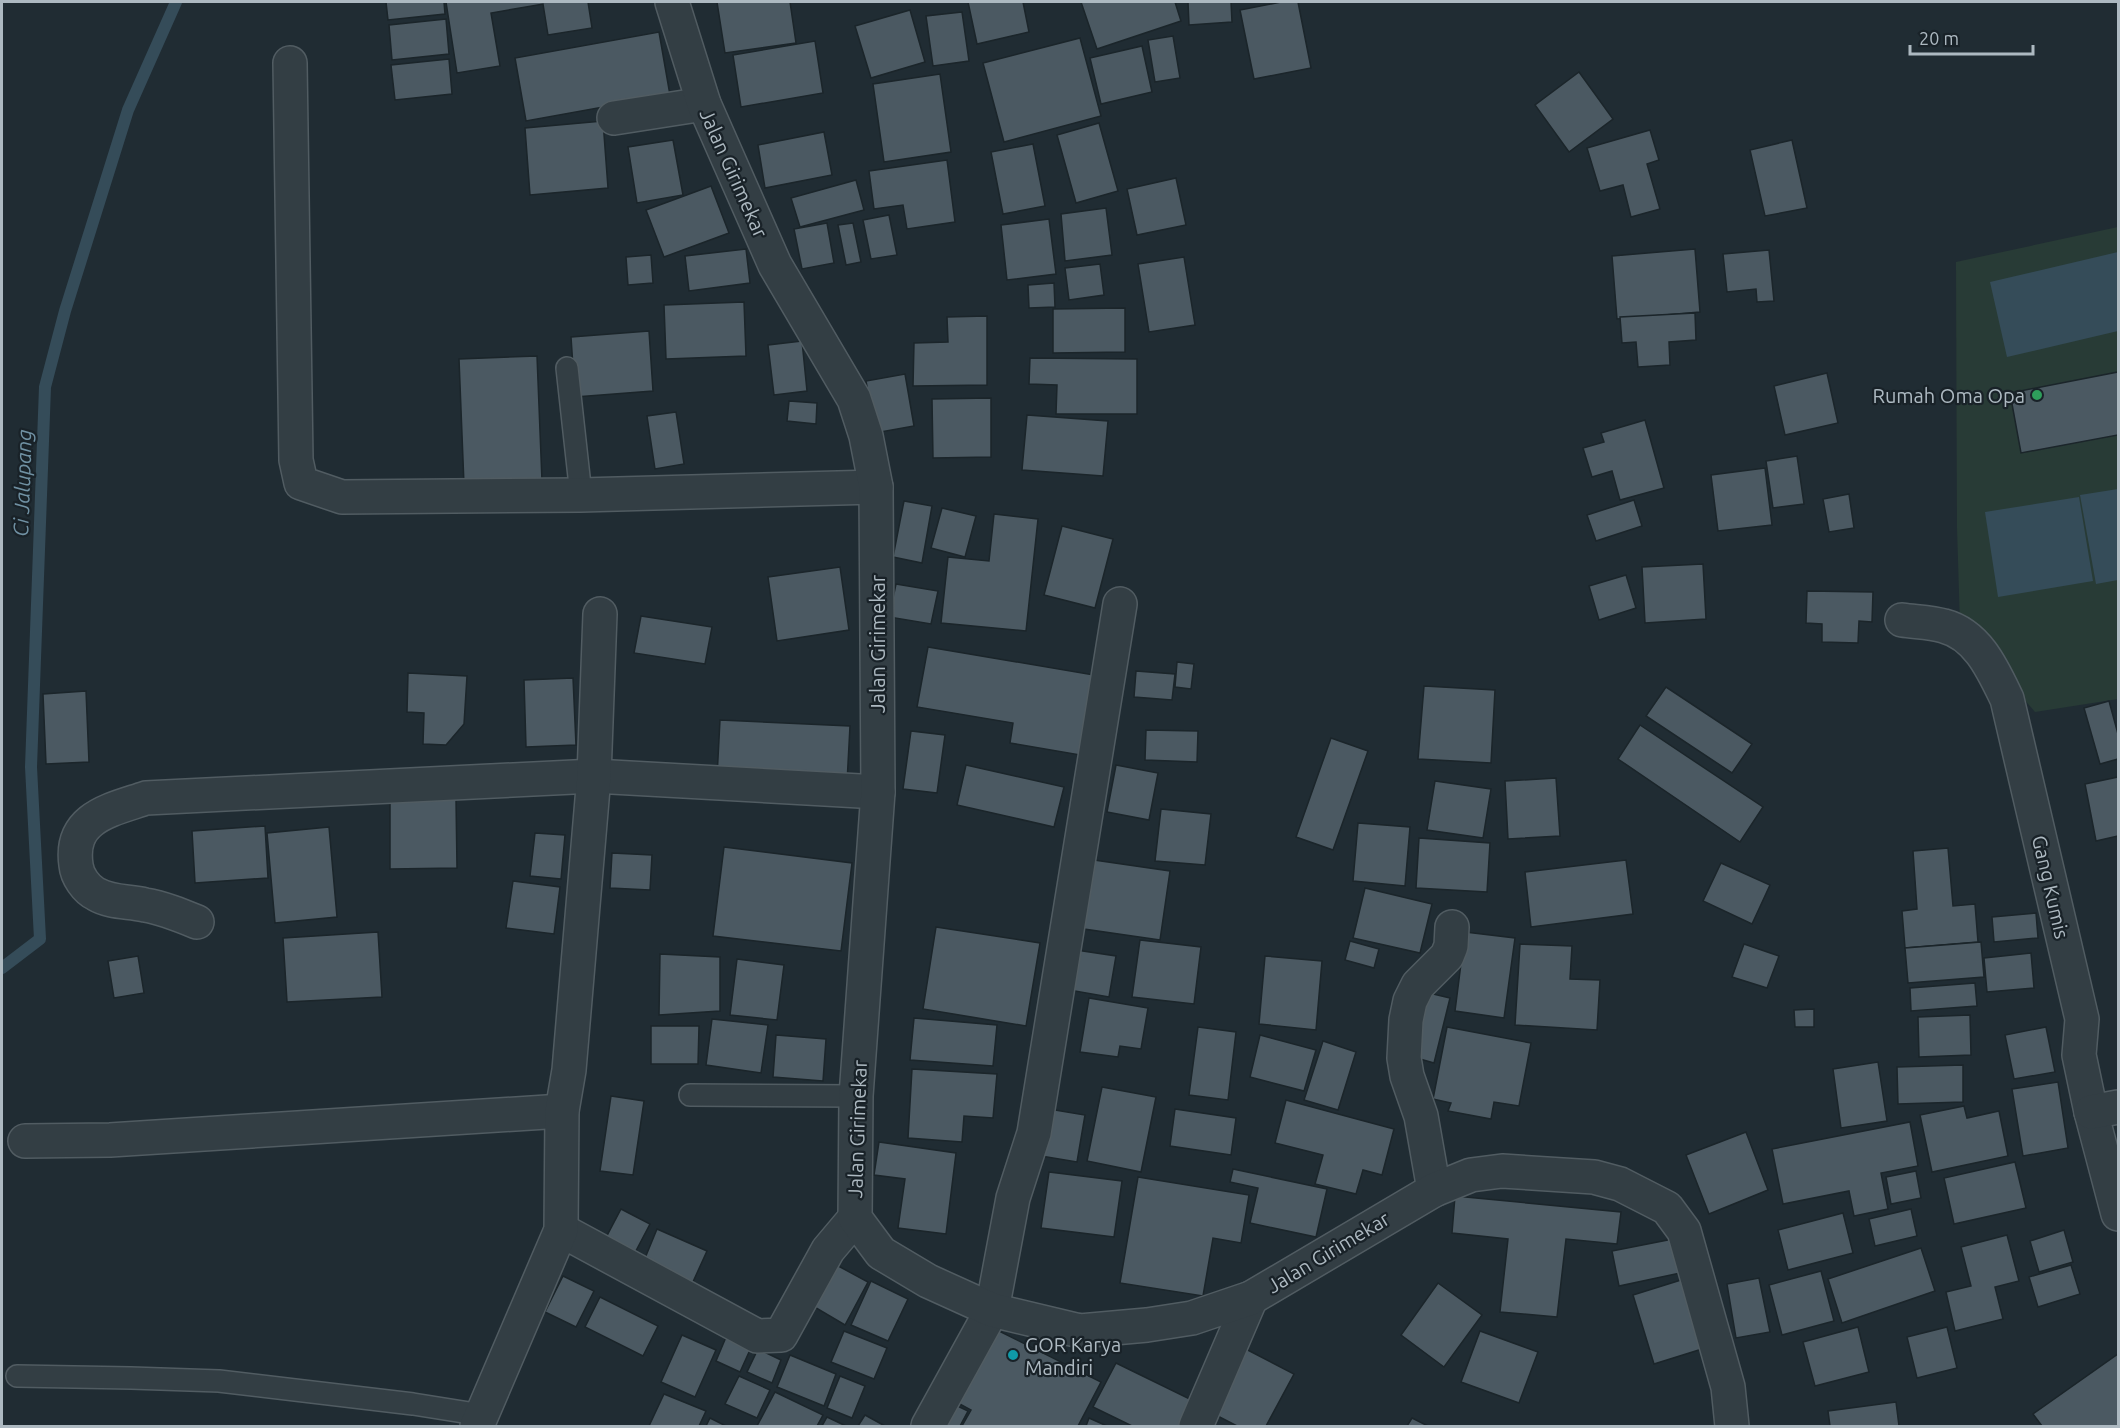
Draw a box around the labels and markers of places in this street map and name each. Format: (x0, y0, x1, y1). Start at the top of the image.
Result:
place label: Rumah Oma Opa (1872, 384, 2025, 407)
marker: Rumah Oma Opa (2030, 388, 2044, 402)
place label: GOR Karya Mandiri (1025, 1333, 1121, 1379)
marker: GOR Karya Mandiri (1006, 1348, 1020, 1362)

